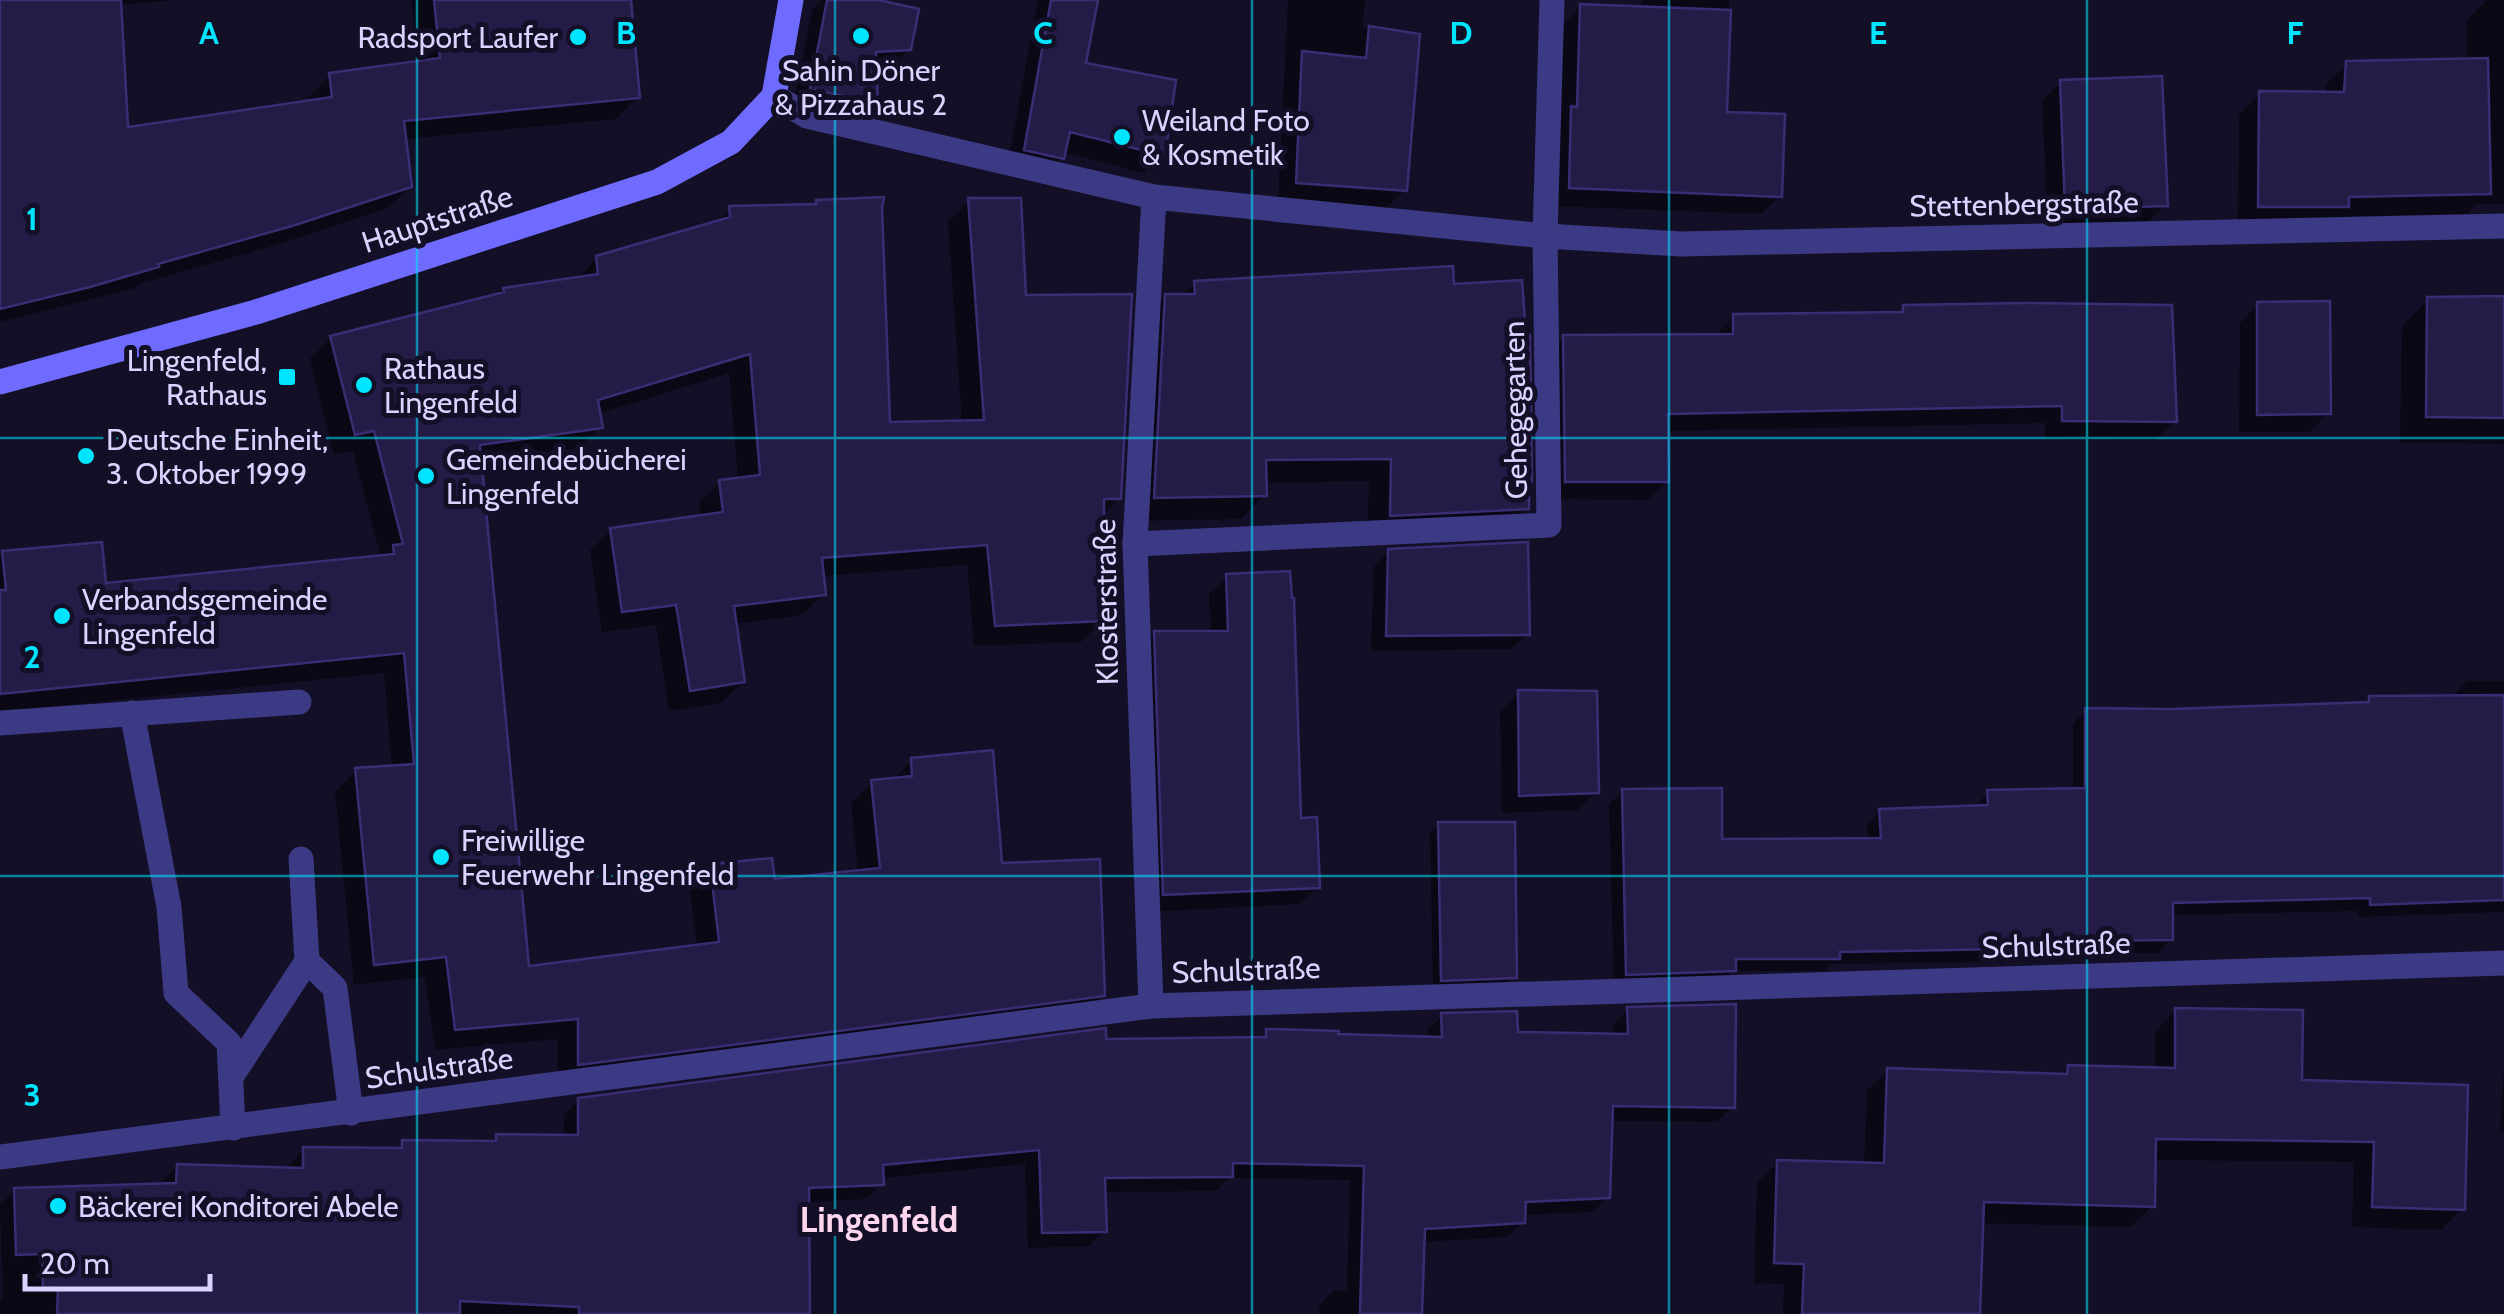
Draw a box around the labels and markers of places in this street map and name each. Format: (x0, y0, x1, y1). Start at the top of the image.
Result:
place label: Radsport Laufer (357, 19, 559, 56)
marker: Sahin Döner & Pizzahaus 2 (850, 25, 872, 47)
marker: Radsport Laufer (567, 26, 589, 48)
place label: Sahin Döner & Pizzahaus 2 (775, 52, 947, 123)
place label: Weiland Foto & Kosmetik (1142, 102, 1310, 173)
marker: Weiland Foto & Kosmetik (1111, 126, 1133, 148)
place label: Lingenfeld, Rathaus (127, 342, 267, 413)
place label: Rathaus Lingenfeld (384, 350, 518, 421)
marker: Lingenfeld, Rathaus (276, 366, 298, 388)
marker: Rathaus Lingenfeld (353, 374, 375, 396)
place label: Deutsche Einheit, 3. Oktober 1999 (106, 421, 328, 492)
place label: Gemeindebücherei Lingenfeld (446, 441, 687, 512)
marker: Deutsche Einheit, 3. Oktober 1999 (75, 445, 97, 467)
marker: Gemeindebücherei Lingenfeld (415, 465, 437, 487)
place label: Verbandsgemeinde Lingenfeld (82, 581, 327, 652)
marker: Verbandsgemeinde Lingenfeld (51, 605, 73, 627)
place label: Freiwillige Feuerwehr Lingenfeld (461, 822, 734, 893)
marker: Freiwillige Feuerwehr Lingenfeld (430, 846, 452, 868)
place label: Bäckerei Konditorei Abele (78, 1188, 399, 1225)
marker: Bäckerei Konditorei Abele (47, 1195, 69, 1217)

